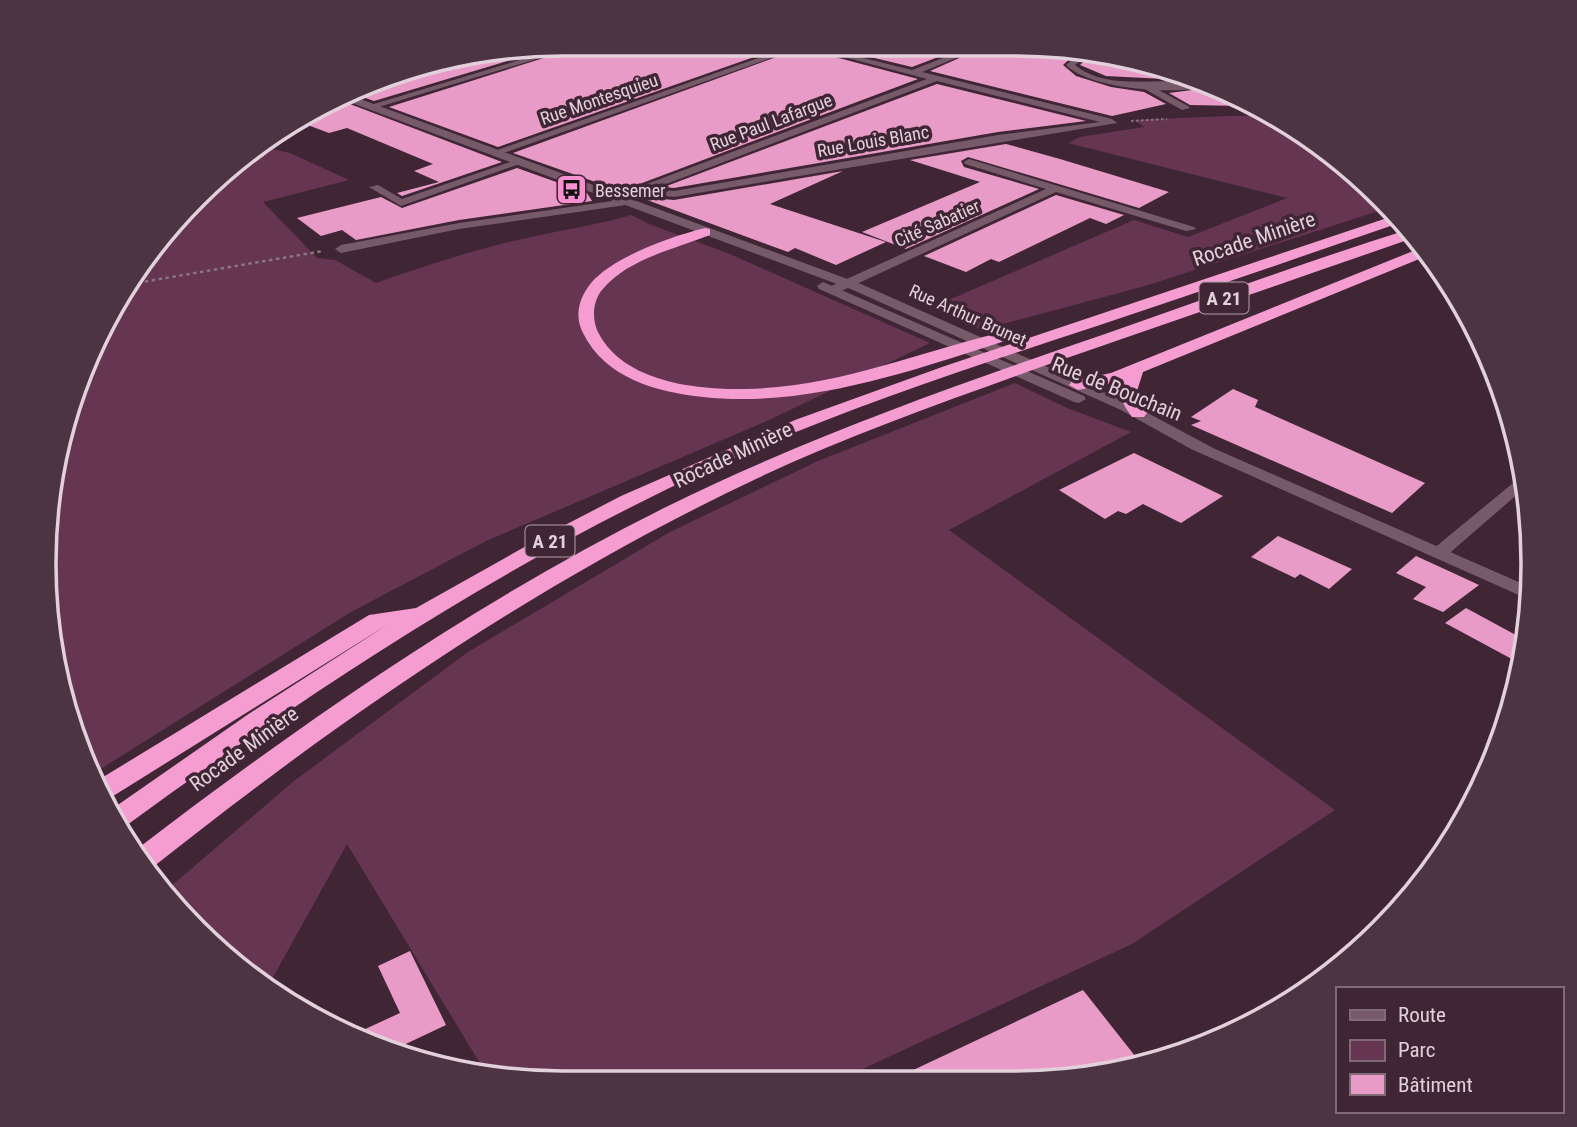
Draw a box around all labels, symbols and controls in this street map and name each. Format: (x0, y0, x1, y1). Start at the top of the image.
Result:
street label: Rue Montesquieu (537, 69, 661, 129)
street label: Rue Paul Lafargue (707, 89, 835, 155)
street label: Rue Louis Blanc (815, 121, 931, 161)
bus stop icon: Bessemer (555, 173, 589, 207)
place label: Bessemer (595, 180, 666, 201)
street label: Cité Sabatier (891, 195, 983, 251)
street label: Rocade Minière (1190, 207, 1319, 271)
street label: Rue Arthur Brunet (906, 280, 1030, 350)
road number: A 21 (1200, 282, 1248, 314)
street label: Rue de Bouchain (1048, 352, 1186, 426)
street label: Rocade Minière (670, 417, 796, 493)
road number: A 21 (526, 526, 574, 556)
street label: Rocade Minière (185, 702, 303, 796)
legend (1336, 987, 1563, 1113)
text: Route (1398, 1003, 1446, 1027)
text: Parc (1398, 1038, 1436, 1062)
text: Bâtiment (1398, 1073, 1473, 1097)

